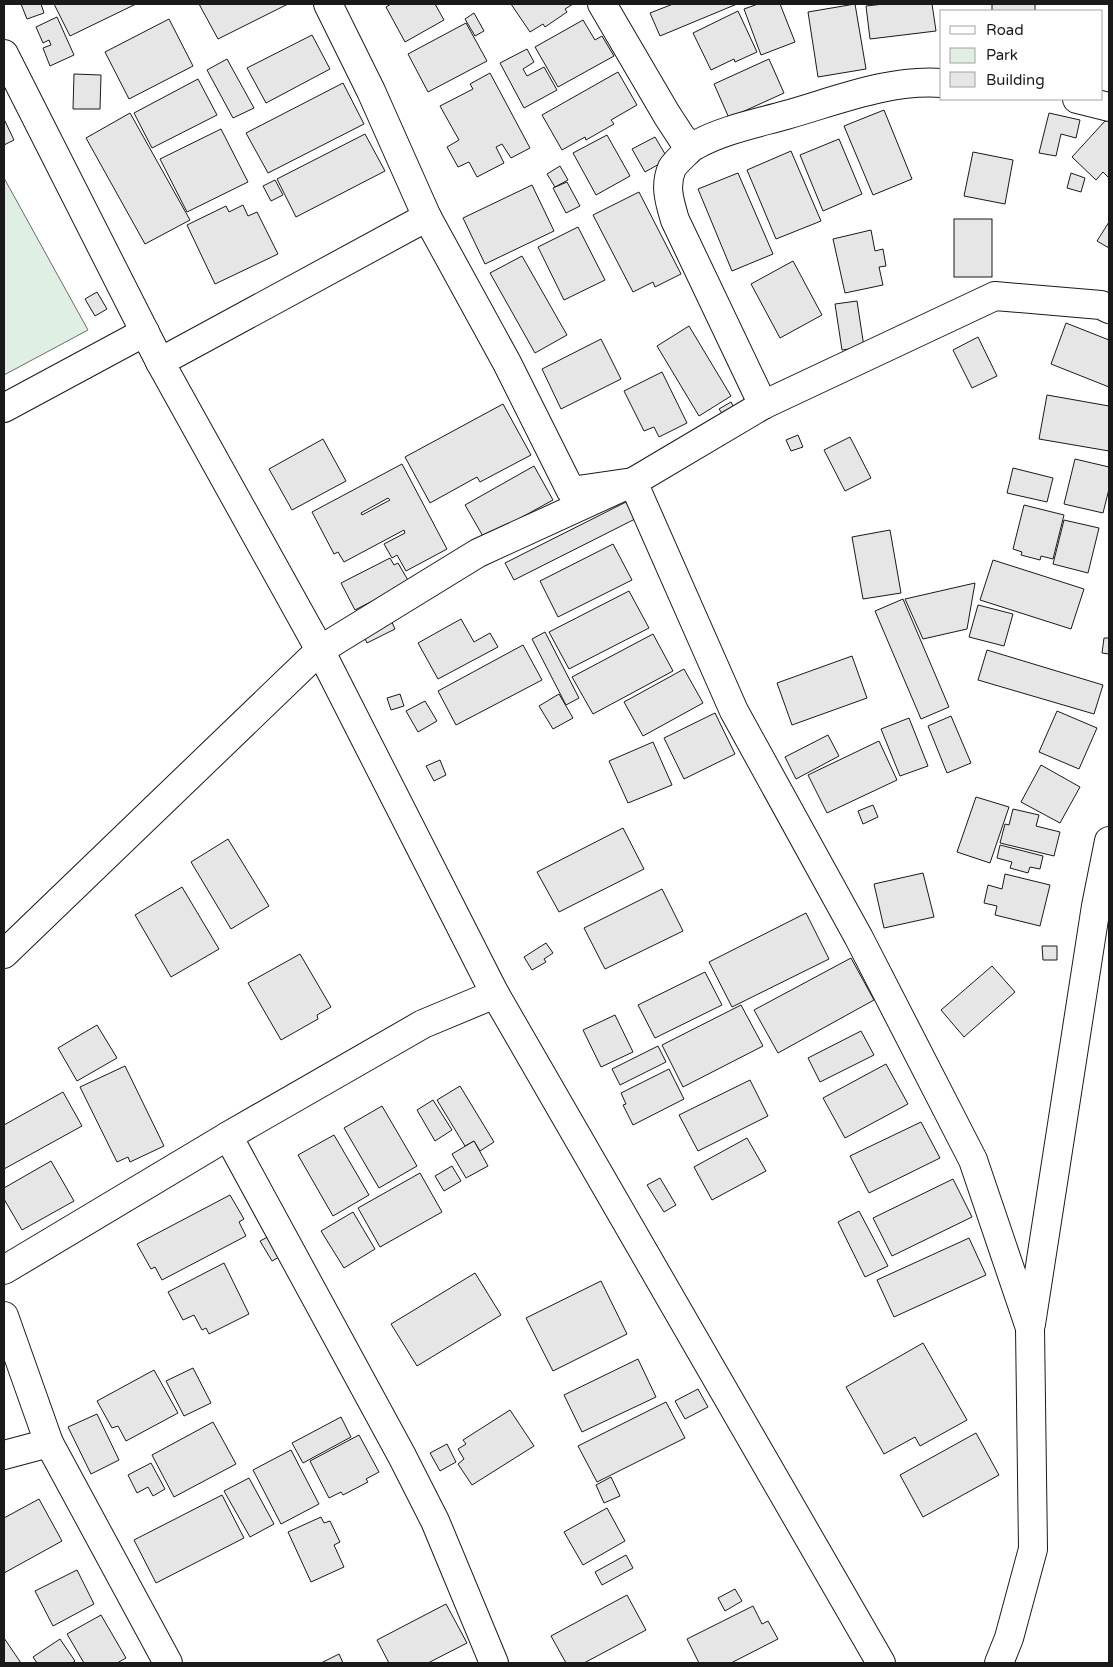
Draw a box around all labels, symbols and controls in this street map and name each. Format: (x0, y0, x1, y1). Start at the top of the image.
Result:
legend (940, 10, 1103, 100)
text: Road (986, 21, 1024, 39)
text: Park (986, 46, 1018, 64)
text: Building (986, 71, 1045, 89)

